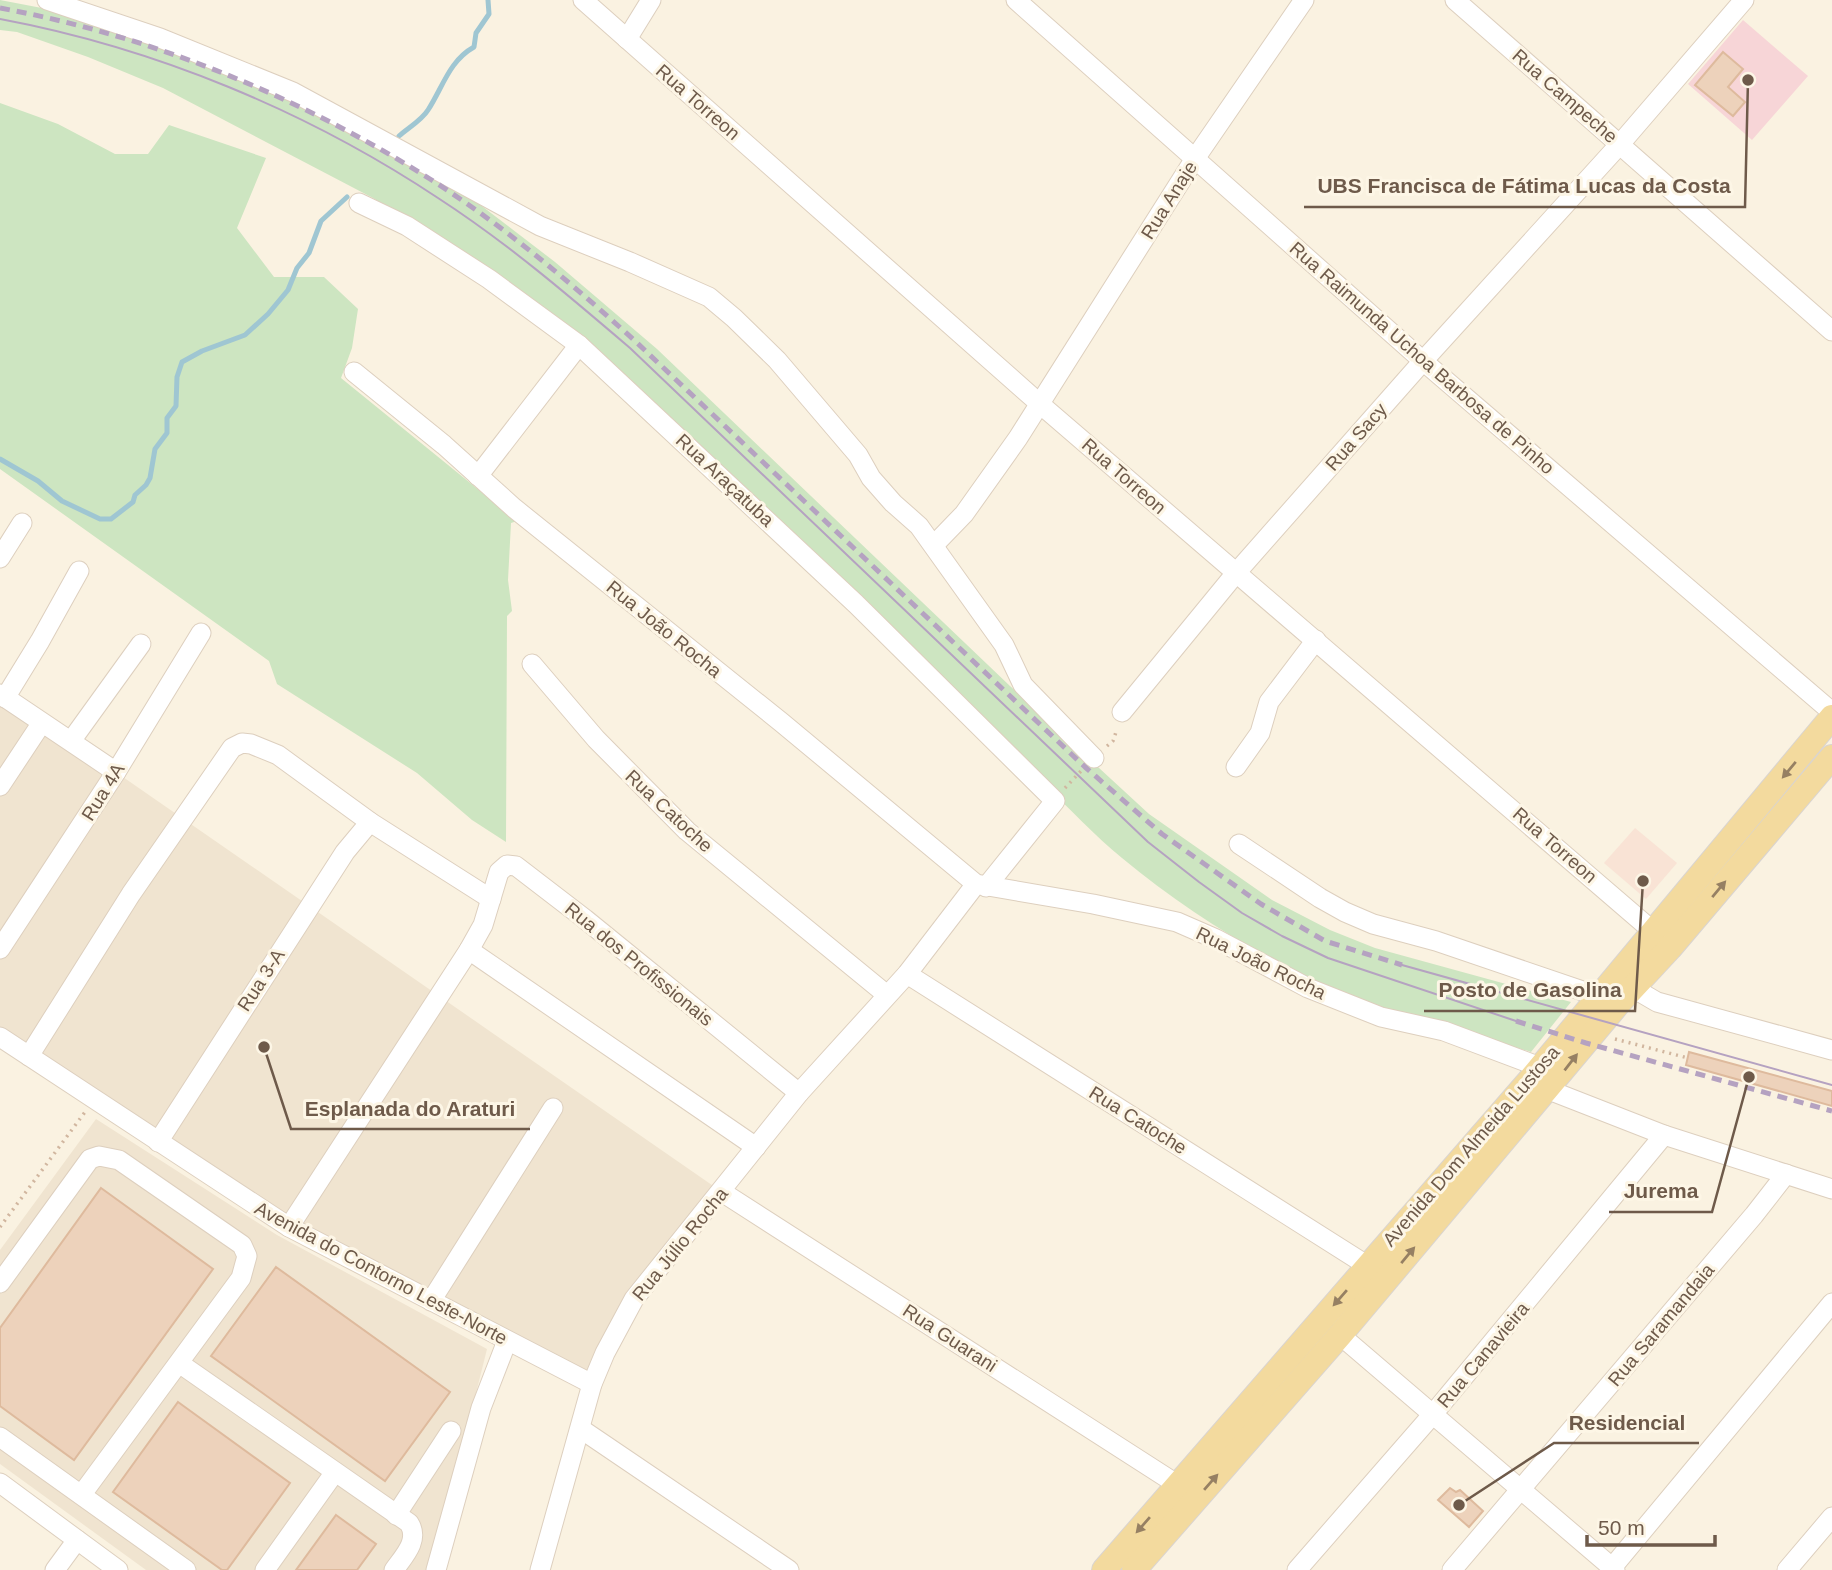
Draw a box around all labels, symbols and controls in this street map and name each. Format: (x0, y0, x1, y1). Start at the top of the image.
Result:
street label: Rua Campeche (1508, 45, 1622, 147)
street label: Rua Torreon (652, 60, 744, 144)
street label: Rua Anaje (1137, 157, 1201, 243)
callout: UBS Francisca de Fátima Lucas da Costa (1304, 165, 1745, 207)
text: UBS Francisca de Fátima Lucas da Costa (1317, 174, 1731, 197)
street label: Rua Raimunda Uchoa Barbosa de Pinho (1286, 237, 1558, 479)
street label: Rua Sacy (1321, 399, 1391, 475)
street label: Rua Araçatuba (672, 429, 778, 531)
street label: Rua Torreon (1078, 434, 1170, 518)
street label: Rua João Rocha (602, 576, 726, 682)
street label: Rua 4A (77, 759, 129, 824)
one-way arrow (1781, 760, 1796, 778)
street label: Rua Catoche (621, 766, 717, 856)
street label: Rua Torreon (1509, 803, 1601, 887)
one-way arrow (1711, 881, 1726, 898)
street label: Rua dos Profissionais (561, 898, 717, 1030)
street label: Rua João Rocha (1193, 923, 1330, 1004)
street label: Rua 3-A (233, 945, 289, 1015)
callout: Posto de Gasolina (1424, 969, 1635, 1011)
text: Posto de Gasolina (1438, 978, 1622, 1001)
street label: Avenida Dom Almeida Lustosa (1378, 1041, 1564, 1250)
one-way arrow (1563, 1053, 1578, 1071)
street label: Rua Catoche (1085, 1082, 1191, 1158)
callout: Esplanada do Araturi (291, 1087, 530, 1129)
text: Esplanada do Araturi (305, 1097, 515, 1120)
callout: Jurema (1609, 1170, 1712, 1212)
text: Jurema (1624, 1179, 1699, 1202)
street label: Rua Júlio Rocha (628, 1183, 732, 1305)
street label: Avenida do Contorno Leste-Norte (251, 1197, 511, 1349)
one-way arrow (1401, 1246, 1416, 1264)
street label: Rua Saramandaia (1604, 1259, 1719, 1390)
one-way arrow (1332, 1289, 1348, 1307)
street label: Rua Canavieira (1433, 1298, 1533, 1412)
street label: Rua Guarani (899, 1300, 1001, 1376)
callout: Residencial (1554, 1401, 1699, 1443)
text: Residencial (1569, 1411, 1685, 1434)
one-way arrow (1203, 1473, 1219, 1491)
scale bar (1587, 1504, 1715, 1548)
one-way arrow (1135, 1516, 1151, 1534)
text: 50 m (1598, 1516, 1645, 1539)

